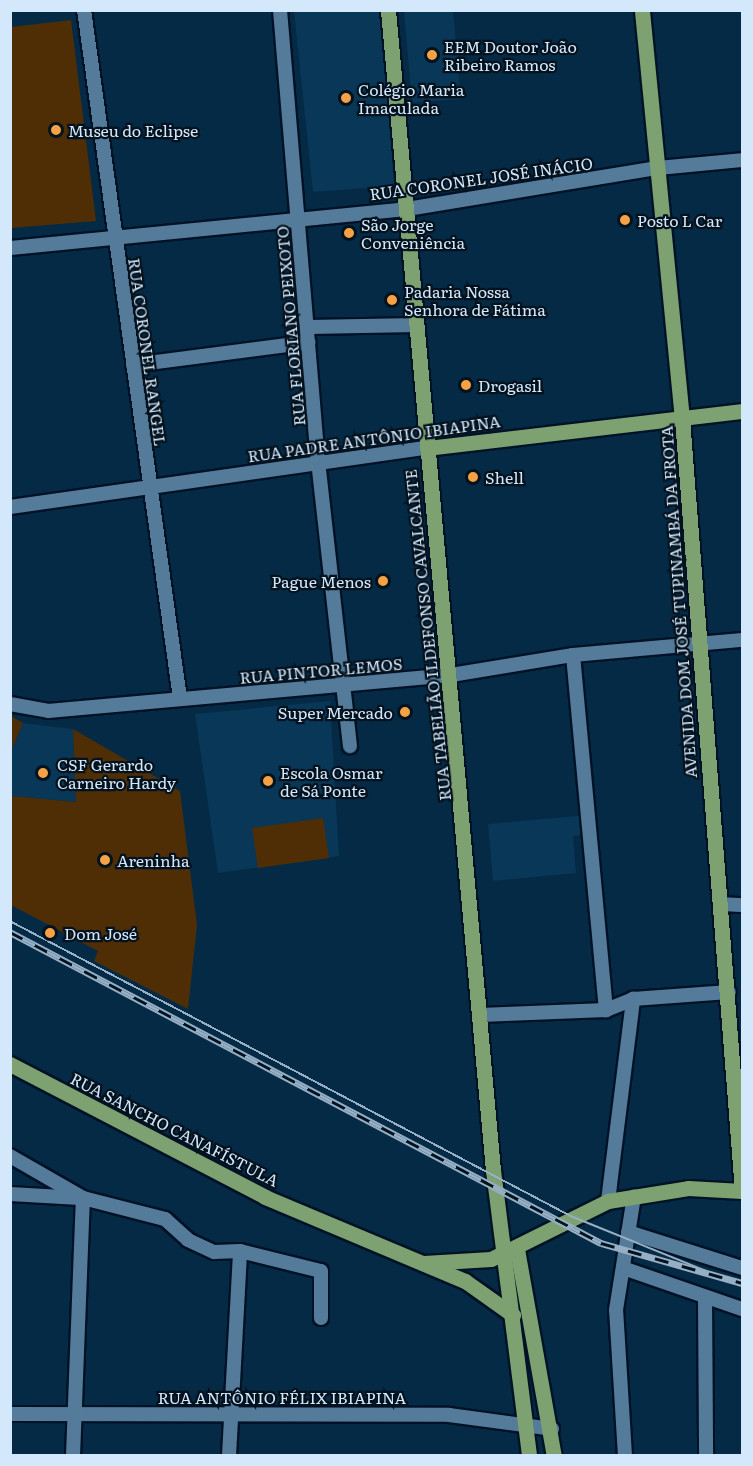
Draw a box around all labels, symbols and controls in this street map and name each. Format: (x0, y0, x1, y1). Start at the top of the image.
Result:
place label: EEM Doutor João Ribeiro Ramos (444, 36, 577, 74)
marker: EEM Doutor João Ribeiro Ramos (425, 48, 439, 62)
place label: Colégio Maria Imaculada (358, 79, 464, 117)
marker: Colégio Maria Imaculada (339, 91, 353, 105)
place label: Museu do Eclipse (68, 120, 198, 140)
marker: Museu do Eclipse (49, 123, 63, 137)
street label: RUA CORONEL JOSÉ INÁCIO (368, 153, 594, 203)
place label: Posto L Car (637, 210, 722, 230)
marker: Posto L Car (618, 213, 632, 227)
place label: São Jorge Conveniência (361, 214, 465, 252)
street label: RUA FLORIANO PEIXOTO (272, 225, 308, 427)
marker: São Jorge Conveniência (342, 226, 356, 240)
street label: RUA CORONEL RANGEL (125, 257, 171, 447)
place label: Padaria Nossa Senhora de Fátima (404, 281, 546, 319)
marker: Padaria Nossa Senhora de Fátima (385, 293, 399, 307)
place label: Drogasil (478, 375, 542, 395)
marker: Drogasil (459, 378, 473, 392)
street label: RUA PADRE ANTÔNIO IBIAPINA (246, 411, 502, 465)
street label: AVENIDA DOM JOSÉ TUPINAMBÁ DA FROTA (656, 425, 700, 779)
place label: Shell (485, 467, 524, 487)
street label: RUA TABELIÃO ILDEFONSO CAVALCANTE (400, 468, 454, 802)
marker: Shell (466, 470, 480, 484)
place label: Pague Menos (271, 571, 371, 591)
marker: Pague Menos (376, 574, 390, 588)
street label: RUA PINTOR LEMOS (239, 653, 403, 687)
place label: Super Mercado (278, 702, 393, 722)
marker: Super Mercado (398, 705, 412, 719)
place label: CSF Gerardo Carneiro Hardy (57, 754, 176, 792)
place label: Escola Osmar de Sá Ponte (280, 762, 383, 800)
marker: CSF Gerardo Carneiro Hardy (34, 764, 52, 782)
marker: Escola Osmar de Sá Ponte (261, 774, 275, 788)
place label: Areninha (117, 850, 190, 870)
marker: Areninha (98, 853, 112, 867)
place label: Dom José (64, 923, 137, 943)
marker: Dom José (41, 924, 59, 942)
street label: RUA SANCHO CANAFÍSTULA (68, 1068, 282, 1190)
street label: RUA ANTÔNIO FÉLIX IBIAPINA (158, 1387, 406, 1407)

